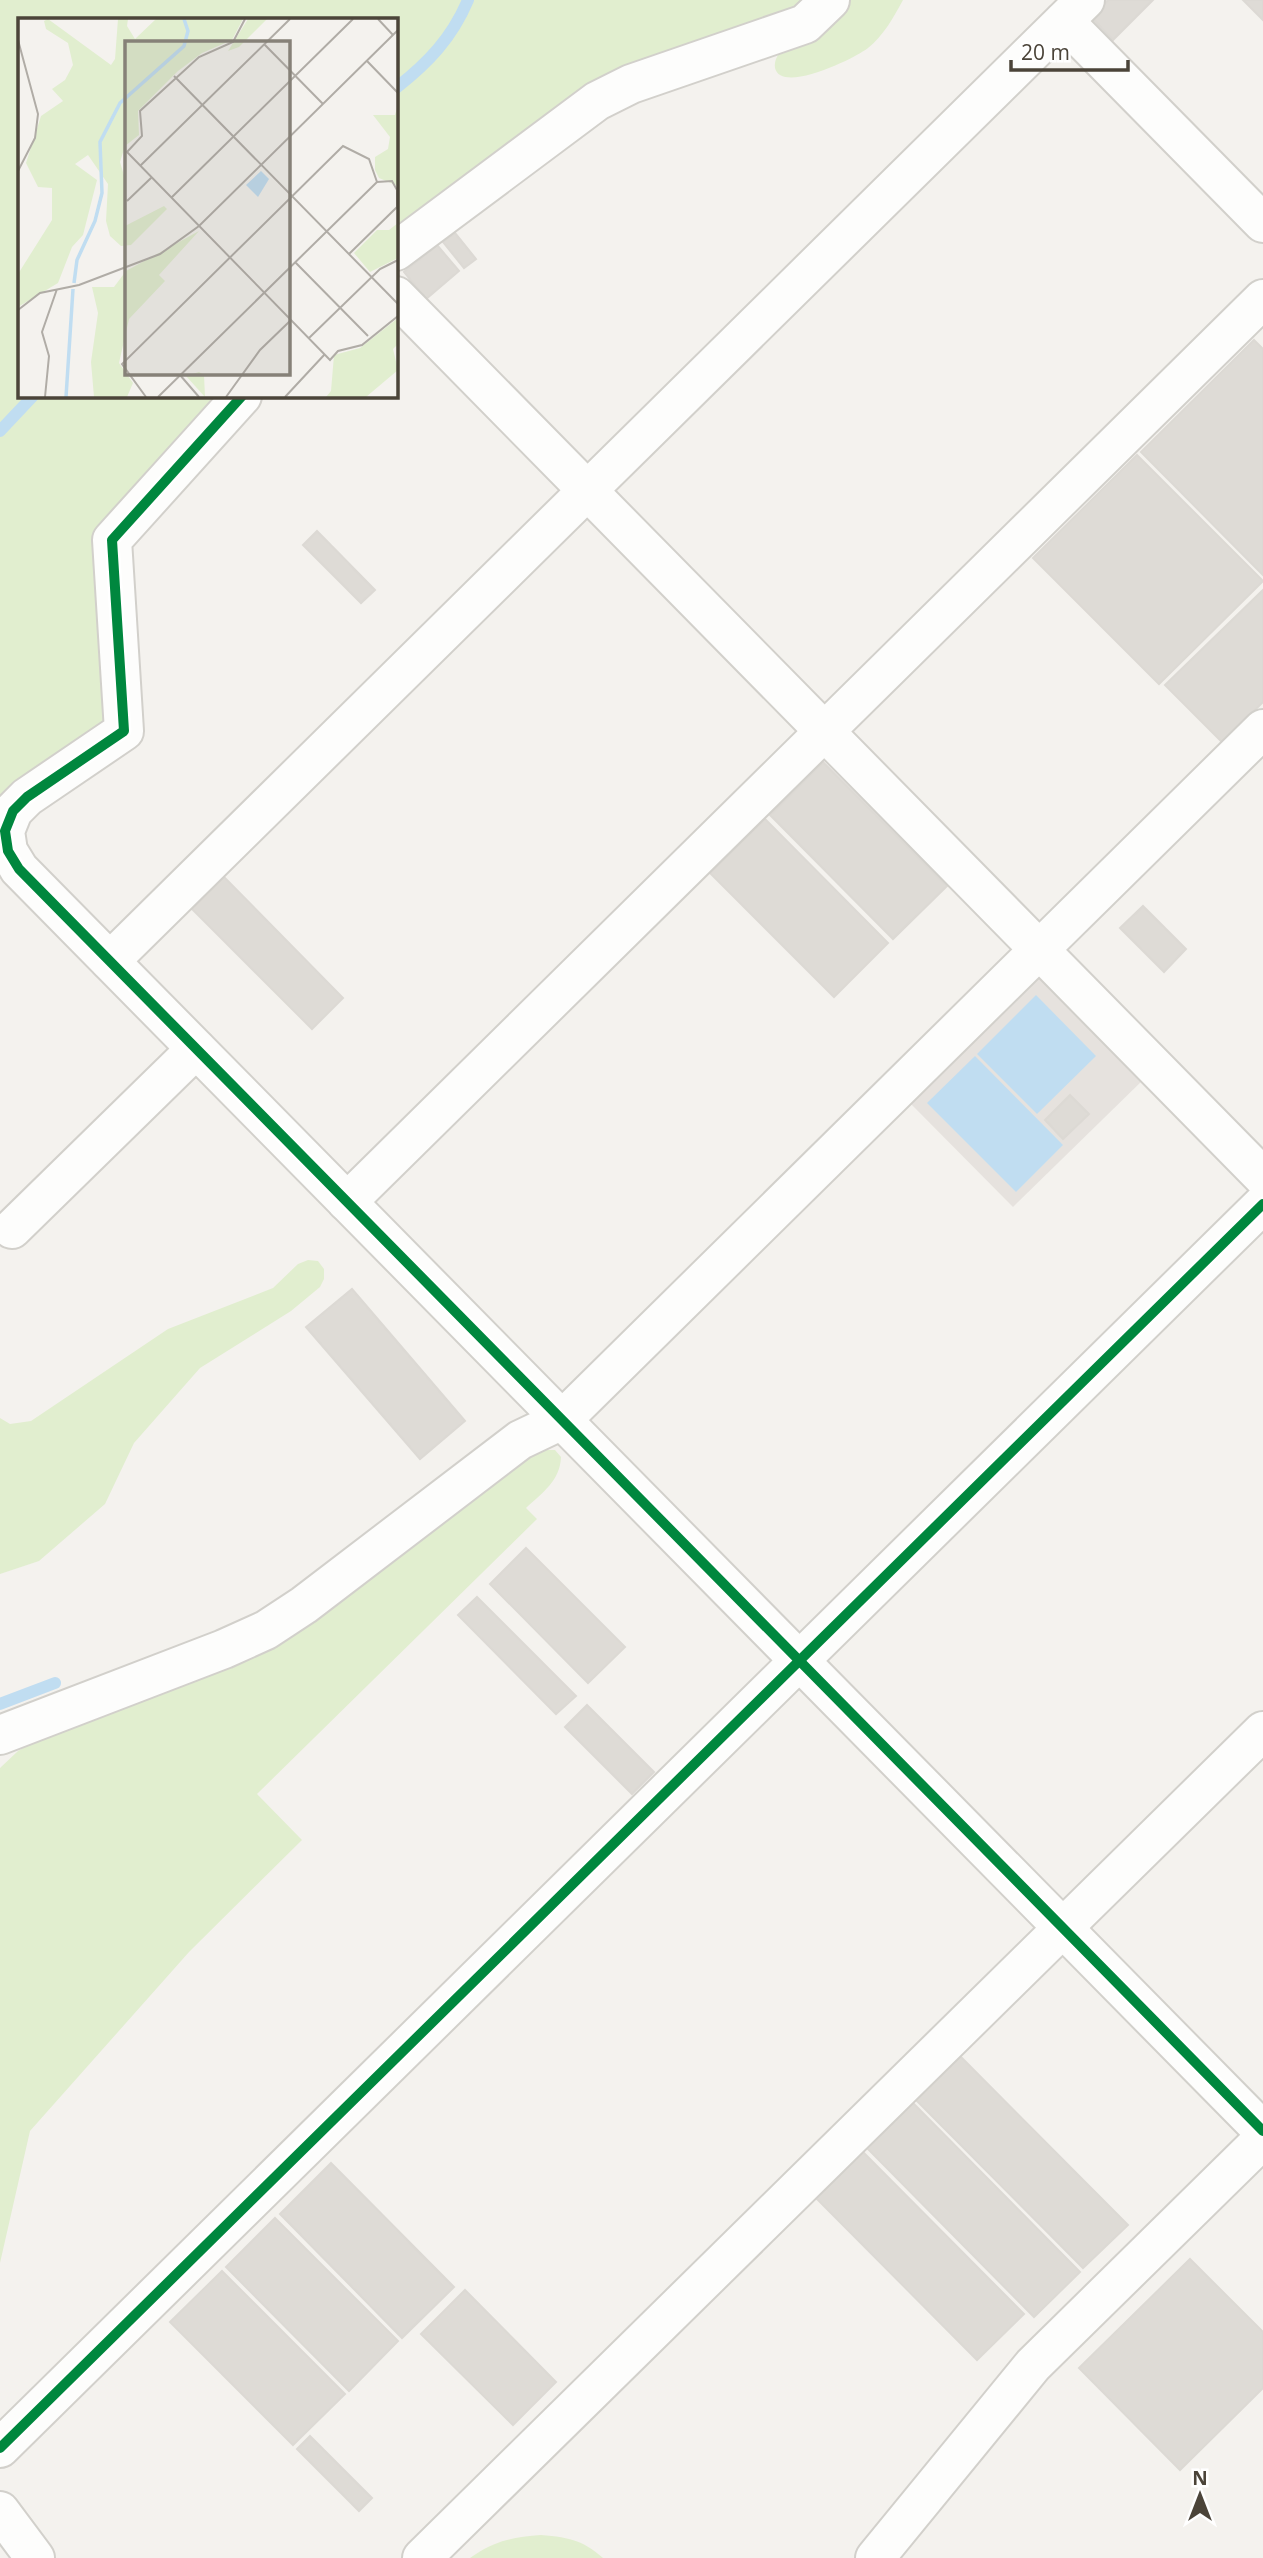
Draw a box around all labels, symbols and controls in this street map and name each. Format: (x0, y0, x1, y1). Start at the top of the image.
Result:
inset map (18, 18, 397, 397)
scale bar (1011, 28, 1128, 72)
text: 20 m (1021, 38, 1070, 66)
north arrow (1165, 2460, 1235, 2530)
text: N (1192, 2465, 1208, 2491)

